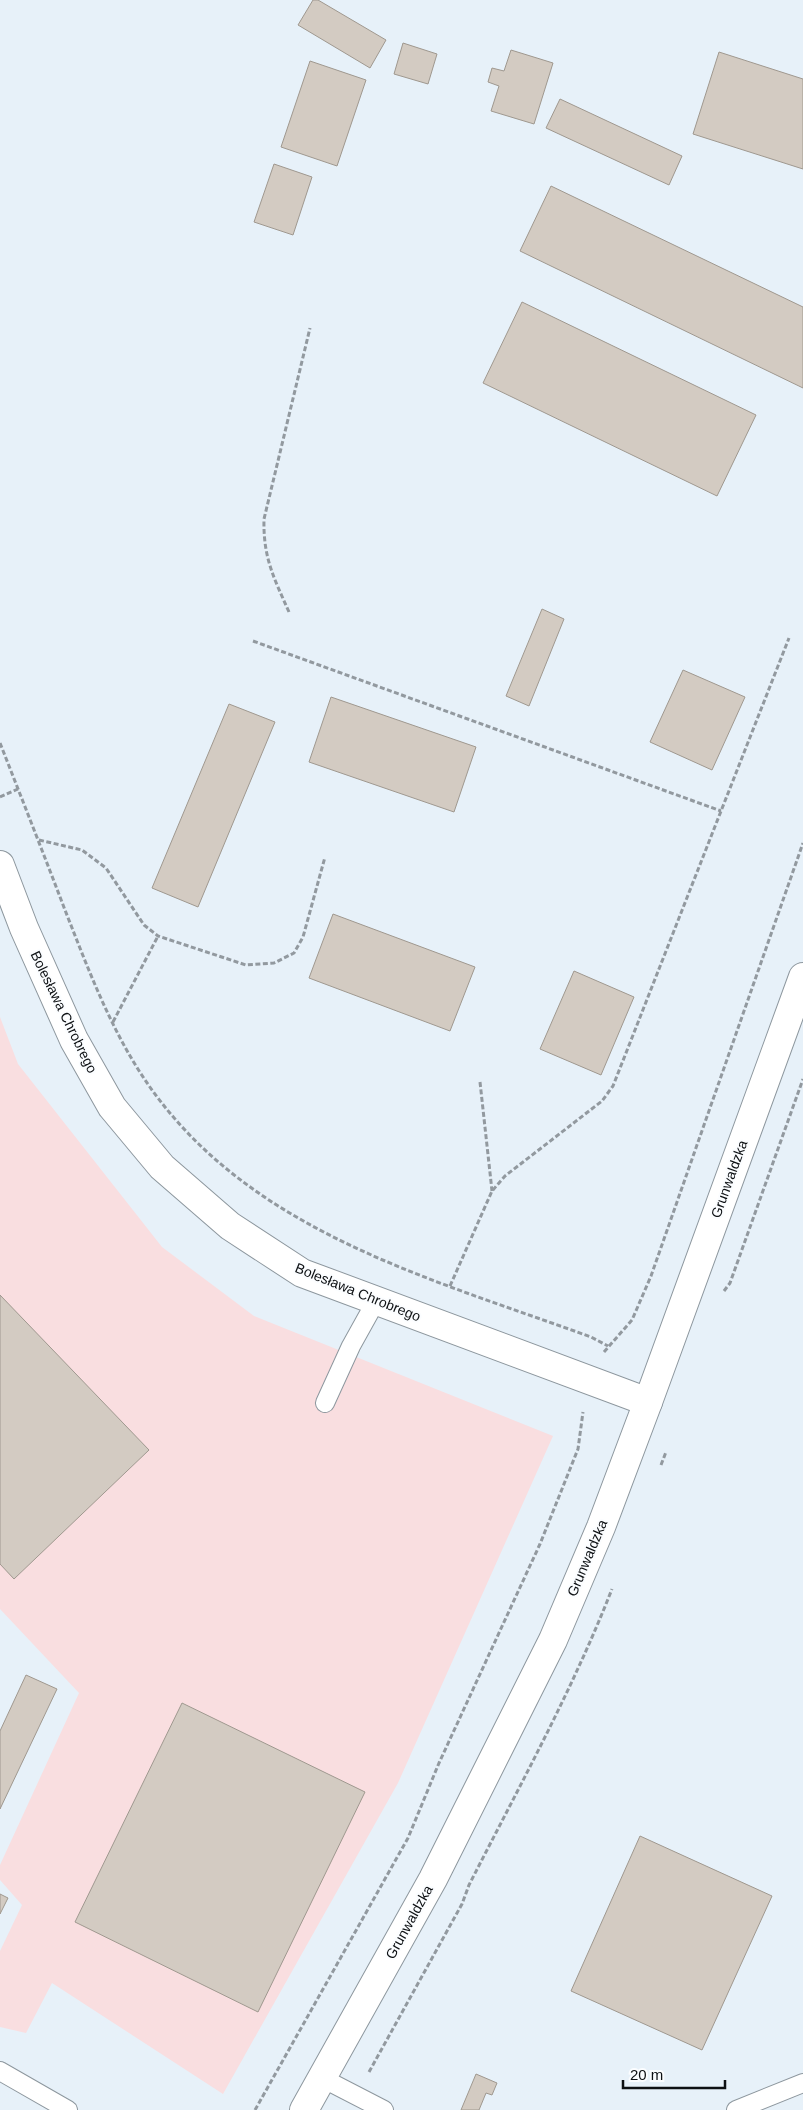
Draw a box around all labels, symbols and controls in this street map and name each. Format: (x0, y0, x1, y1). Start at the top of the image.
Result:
street label: Bolesława Chrobrego (27, 948, 101, 1076)
street label: Grunwaldzka (708, 1138, 751, 1220)
street label: Bolesława Chrobrego (293, 1260, 423, 1325)
street label: Grunwaldzka (564, 1517, 610, 1599)
street label: Grunwaldzka (382, 1882, 436, 1962)
scale bar (623, 2058, 726, 2090)
text: 20 m (630, 2066, 663, 2083)

